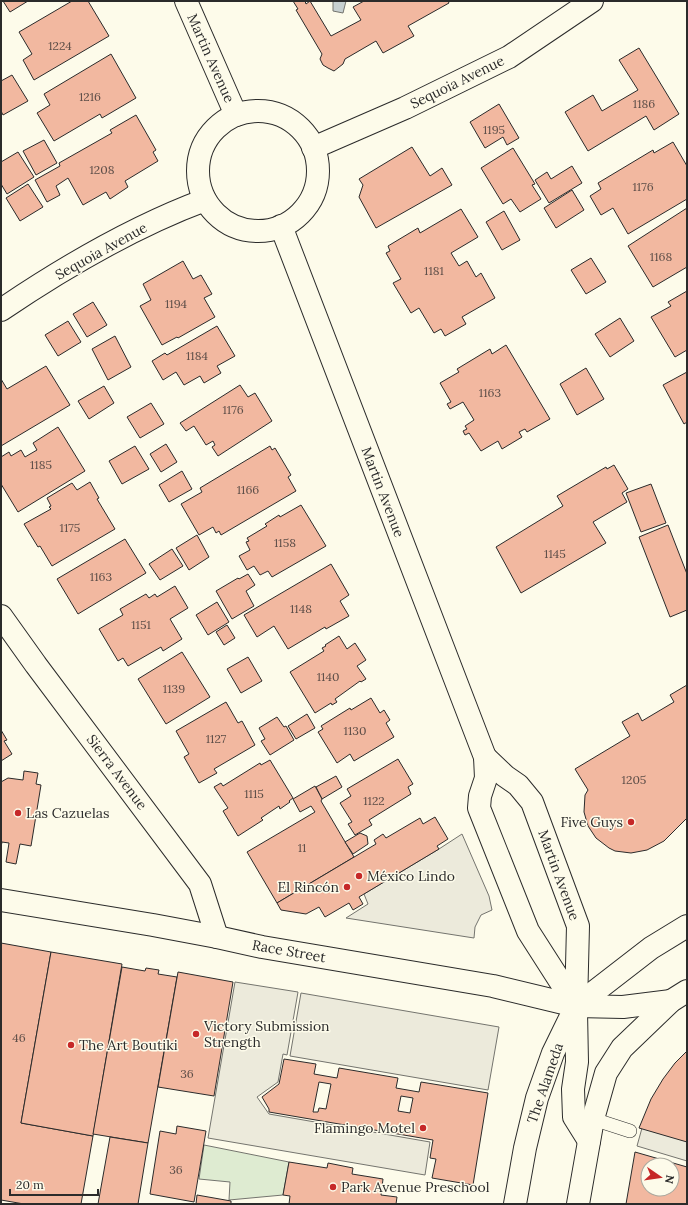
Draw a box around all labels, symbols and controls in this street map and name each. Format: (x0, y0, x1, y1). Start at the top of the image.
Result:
street label: Martin Avenue (183, 11, 239, 106)
house number: 1224 (48, 38, 72, 53)
street label: Sequoia Avenue (407, 51, 507, 113)
house number: 1216 (79, 89, 101, 104)
house number: 1186 (633, 96, 655, 111)
house number: 1195 (483, 122, 505, 137)
house number: 1208 (89, 162, 115, 177)
house number: 1176 (632, 179, 654, 194)
street label: Sequoia Avenue (52, 218, 151, 284)
house number: 1168 (650, 249, 672, 264)
house number: 1181 (424, 263, 444, 278)
house number: 1194 (165, 296, 188, 311)
house number: 1184 (186, 348, 208, 363)
house number: 1163 (479, 385, 501, 400)
house number: 1176 (222, 402, 244, 417)
street label: Martin Avenue (358, 444, 409, 540)
house number: 1185 (30, 457, 52, 472)
house number: 1166 (237, 482, 259, 497)
house number: 1175 (60, 520, 80, 535)
house number: 1158 (274, 535, 296, 550)
house number: 1145 (544, 546, 566, 561)
house number: 1163 (90, 569, 112, 584)
house number: 1148 (290, 601, 312, 616)
house number: 1151 (131, 617, 151, 632)
house number: 1140 (317, 669, 339, 684)
house number: 1139 (163, 681, 185, 696)
house number: 1130 (344, 723, 366, 738)
street label: Sierra Avenue (83, 731, 151, 814)
house number: 1127 (206, 731, 227, 746)
house number: 1205 (622, 772, 646, 787)
house number: 1115 (244, 786, 264, 801)
house number: 1122 (363, 793, 385, 808)
place label: Las Cazuelas (26, 804, 109, 822)
marker: Las Cazuelas (13, 808, 23, 818)
place label: Five Guys (560, 813, 623, 831)
marker: Five Guys (626, 817, 636, 827)
street label: Martin Avenue (534, 827, 584, 923)
house number: 11 (298, 840, 306, 855)
place label: México Lindo (367, 867, 455, 885)
marker: México Lindo (354, 871, 364, 881)
place label: El Rincón (278, 878, 339, 896)
marker: El Rincón (342, 882, 352, 892)
street label: Race Street (251, 936, 328, 966)
place label: Victory Submission Strength (203, 1017, 330, 1051)
marker: Victory Submission Strength (191, 1029, 201, 1039)
house number: 46 (12, 1030, 26, 1045)
place label: The Art Boutiki (79, 1036, 178, 1054)
marker: The Art Boutiki (66, 1040, 76, 1050)
street label: The Alameda (523, 1040, 567, 1126)
house number: 36 (180, 1066, 194, 1081)
place label: Flamingo Motel (314, 1119, 415, 1137)
marker: Flamingo Motel (418, 1123, 428, 1133)
north arrow (640, 1157, 680, 1197)
house number: 36 (169, 1162, 183, 1177)
scale bar (10, 1171, 98, 1197)
text: N (662, 1174, 678, 1185)
text: 20 m (16, 1177, 44, 1192)
place label: Park Avenue Preschool (341, 1178, 490, 1196)
marker: Park Avenue Preschool (328, 1182, 338, 1192)

